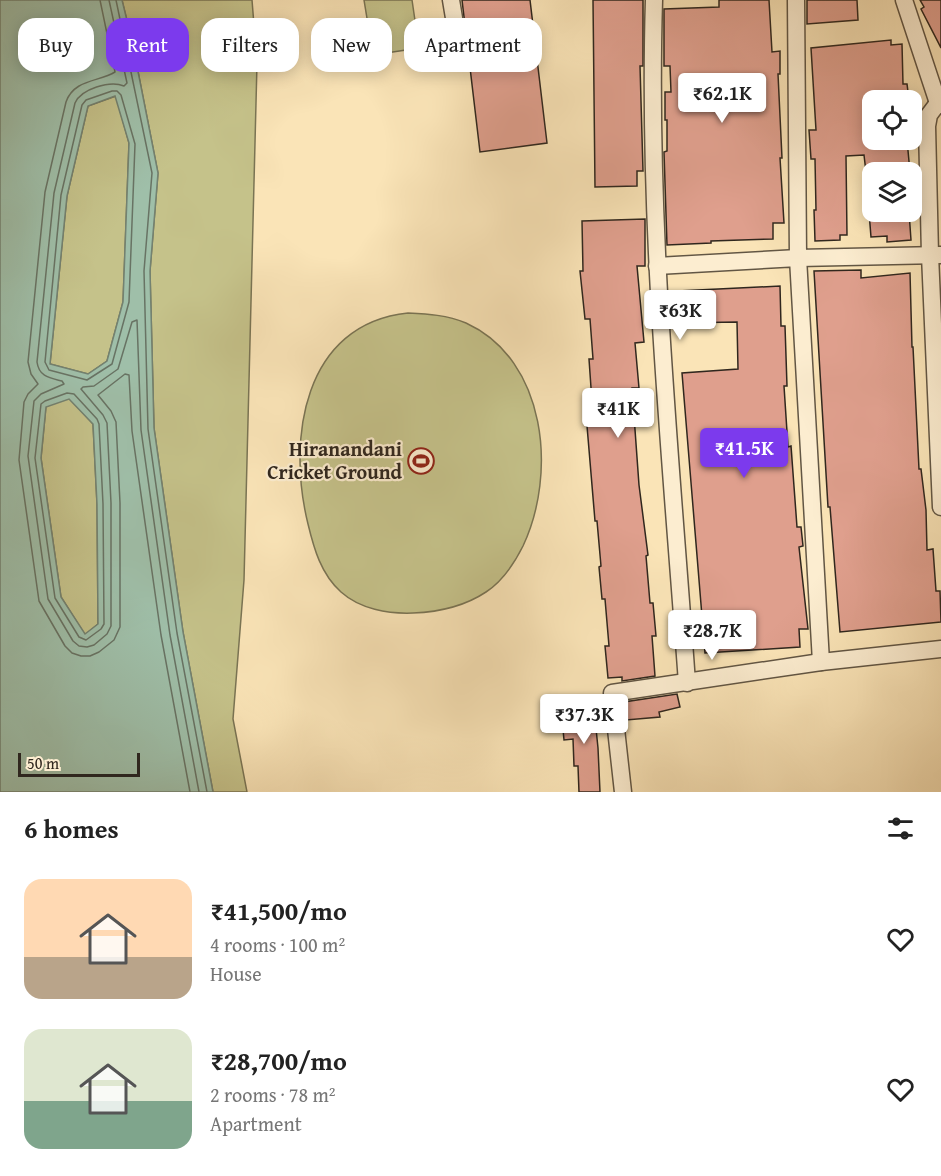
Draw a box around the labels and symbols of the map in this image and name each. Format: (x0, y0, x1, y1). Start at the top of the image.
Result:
pin: ₹62.1K (673, 73, 771, 124)
pin: ₹63K (644, 290, 716, 341)
pin: ₹41K (582, 388, 654, 439)
pin: ₹41.5K (695, 428, 793, 479)
place label: Hiranandani Cricket Ground (267, 434, 403, 486)
sports icon: Hiranandani Cricket Ground (406, 446, 436, 476)
pin: ₹28.7K (663, 610, 761, 661)
pin: ₹37.3K (535, 694, 633, 745)
scale bar (18, 750, 140, 778)

